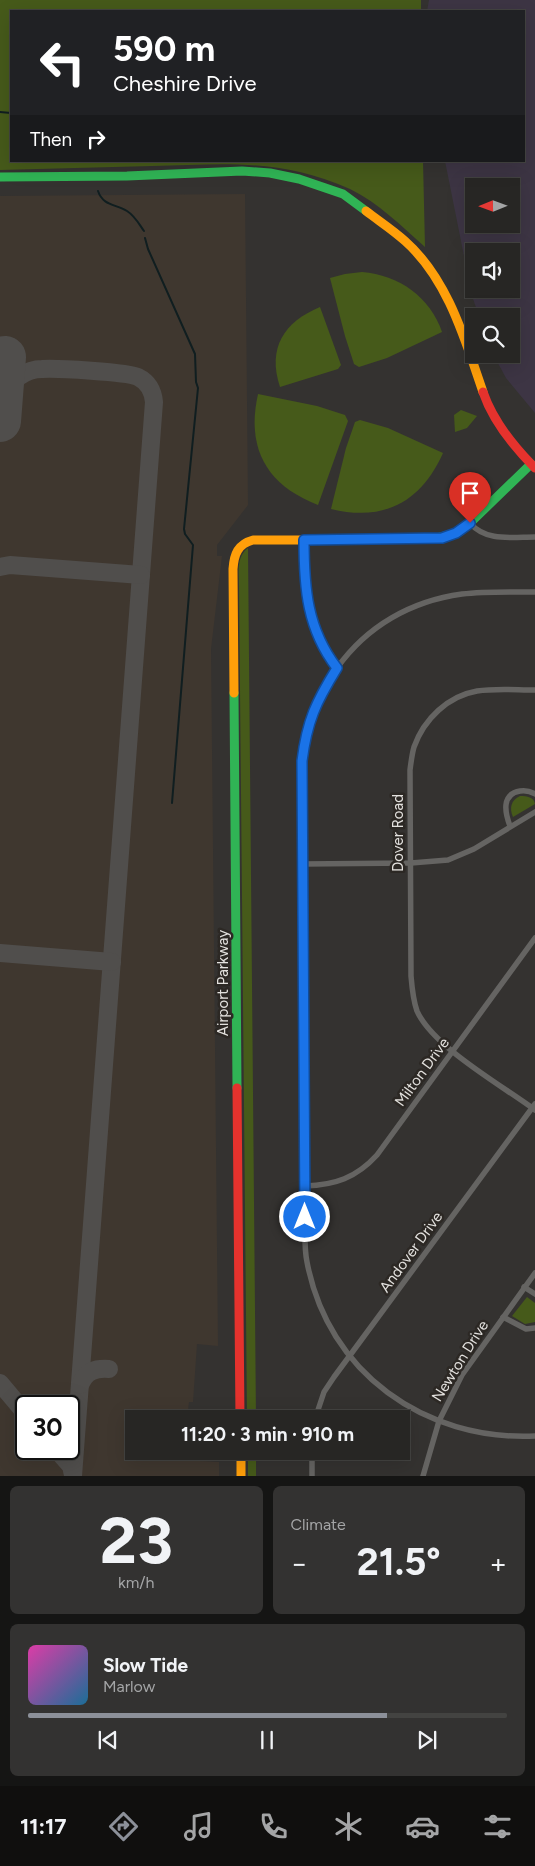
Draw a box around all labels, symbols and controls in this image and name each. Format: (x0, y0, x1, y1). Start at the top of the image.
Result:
text: 590 m (113, 28, 215, 70)
icon: left (30, 30, 95, 95)
text: Cheshire Drive (113, 70, 257, 97)
icon: right (82, 125, 110, 153)
text: Then (30, 128, 72, 151)
north arrow (465, 178, 520, 232)
map controls (465, 178, 520, 363)
button: sound (465, 243, 520, 298)
button: search (465, 308, 520, 363)
pin (449, 472, 491, 523)
icon: arrive (456, 479, 484, 507)
street label: Dover Road (389, 794, 407, 872)
street label: Airport Parkway (214, 930, 232, 1036)
street label: Milton Drive (391, 1034, 453, 1110)
position arrow (278, 1190, 330, 1242)
street label: Andover Drive (376, 1208, 446, 1296)
street label: Newton Drive (428, 1317, 492, 1405)
speed limit sign: 30 (15, 1395, 80, 1460)
text: 11:20 · 3 min · 910 m (181, 1423, 354, 1446)
text: 23 (99, 1501, 173, 1579)
text: Climate (291, 1515, 346, 1534)
text: 21.5° (357, 1539, 441, 1585)
text: − (291, 1546, 308, 1580)
text: + (490, 1546, 507, 1580)
text: km/h (118, 1573, 155, 1592)
text: Slow Tide (103, 1654, 188, 1677)
text: Marlow (103, 1677, 155, 1696)
icon: previous (94, 1726, 122, 1754)
icon: pause (253, 1726, 281, 1754)
icon: next (413, 1726, 441, 1754)
icon: directions (106, 1809, 141, 1844)
icon: music (181, 1809, 216, 1844)
icon: phone (256, 1809, 291, 1844)
icon: climate (331, 1809, 366, 1844)
icon: car (405, 1809, 440, 1844)
icon: filters (480, 1809, 515, 1844)
text: 11:17 (20, 1813, 67, 1840)

